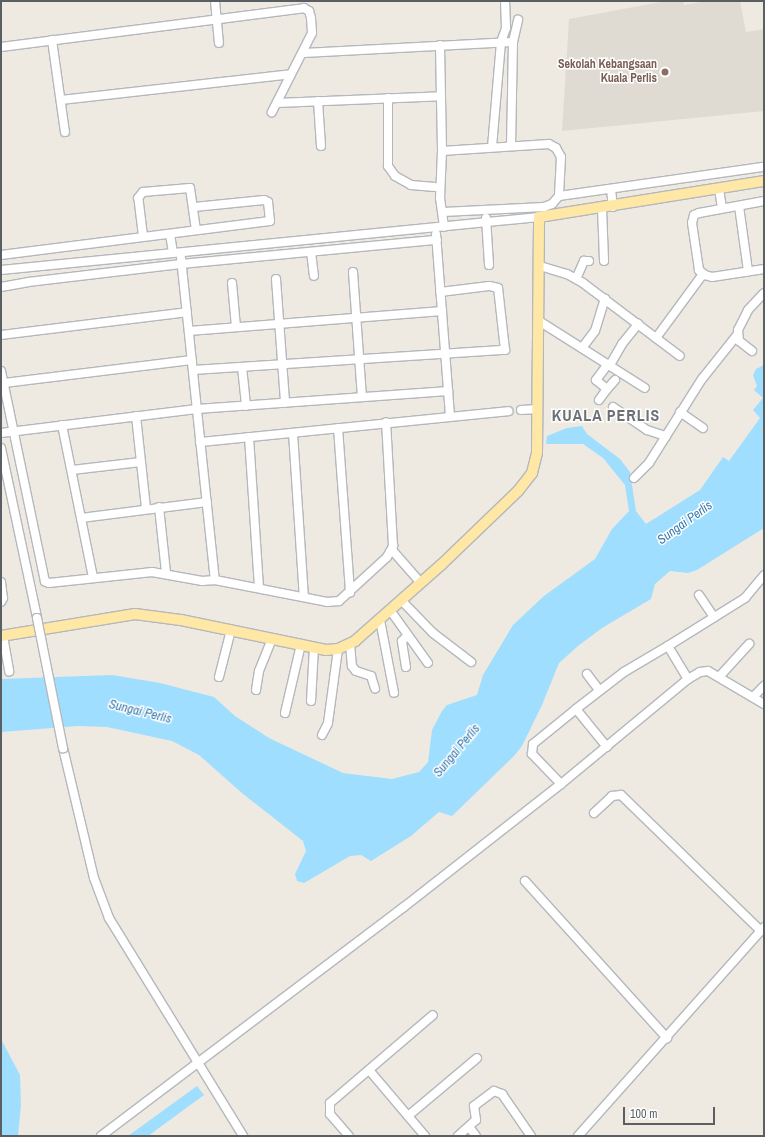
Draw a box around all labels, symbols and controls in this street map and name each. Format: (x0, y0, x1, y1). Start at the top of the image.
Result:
place label: Sekolah Kebangsaan Kuala Perlis (558, 58, 657, 86)
marker: Sekolah Kebangsaan Kuala Perlis (660, 67, 670, 77)
district label: KUALA PERLIS (552, 405, 660, 425)
water label: Sungai Perlis (655, 498, 715, 548)
water label: Sungai Perlis (107, 697, 173, 727)
water label: Sungai Perlis (430, 721, 484, 781)
scale bar (625, 1099, 717, 1125)
text: 100 m (630, 1106, 657, 1122)

